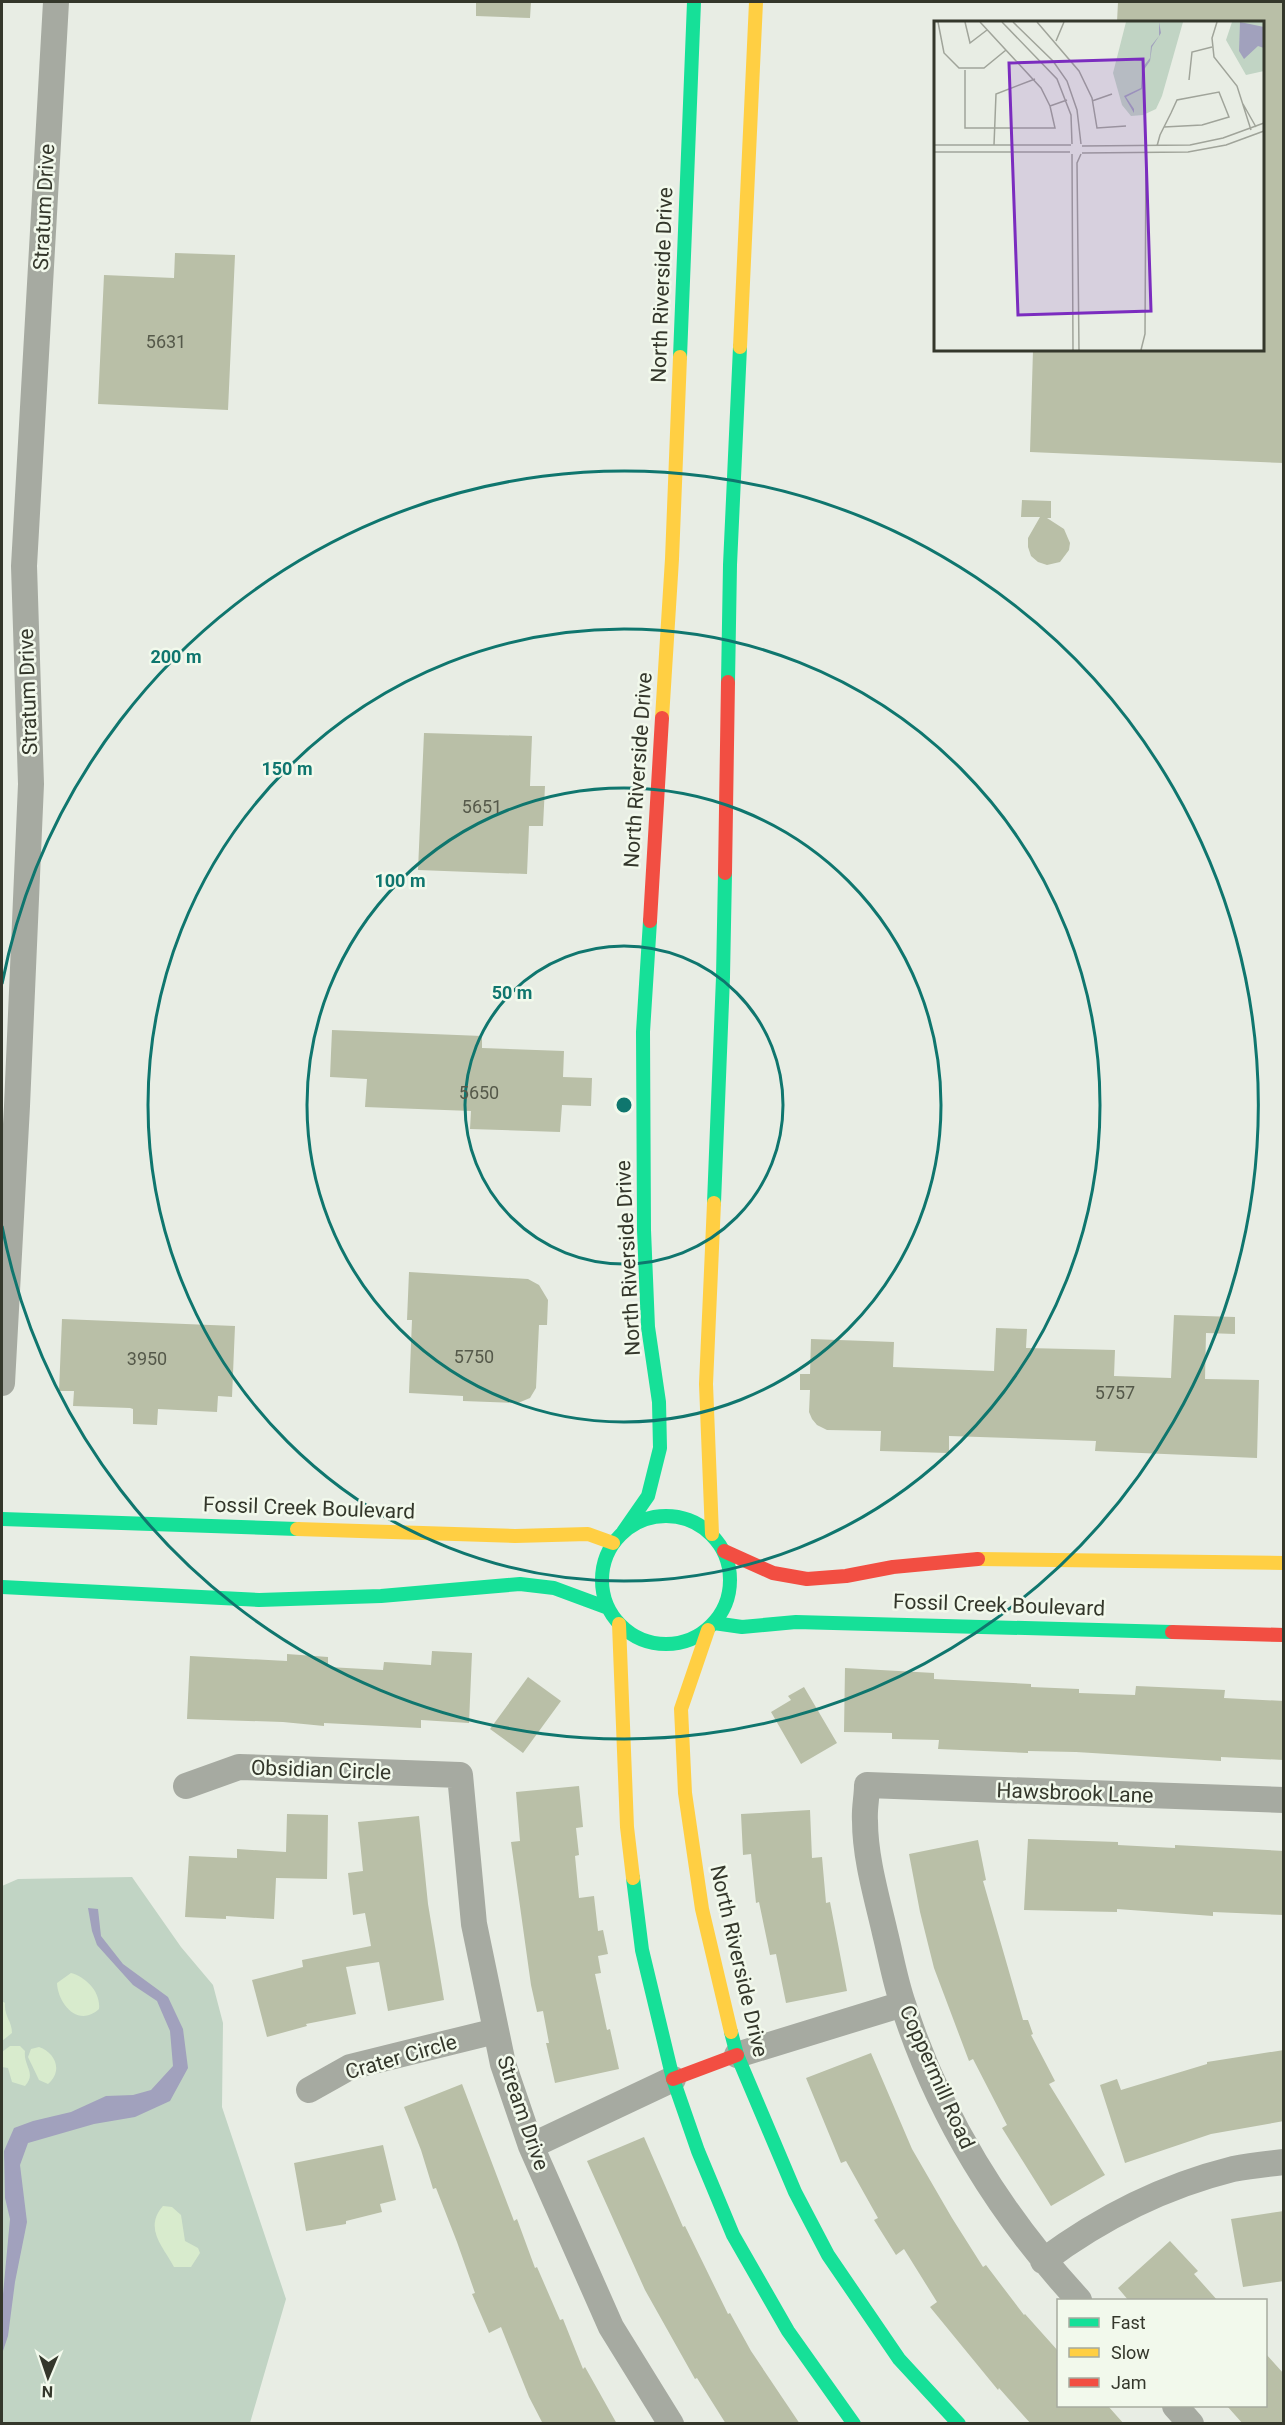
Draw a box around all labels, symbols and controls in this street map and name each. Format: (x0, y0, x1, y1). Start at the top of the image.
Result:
inset map (934, 21, 1264, 351)
street label: Stratum Drive (29, 143, 59, 271)
street label: North Riverside Drive (647, 187, 677, 383)
house number: 5631 (146, 331, 186, 352)
street label: Stratum Drive (14, 628, 42, 756)
text: 200 m (150, 646, 202, 667)
street label: North Riverside Drive (619, 671, 657, 869)
text: 150 m (261, 758, 313, 779)
house number: 5651 (462, 796, 502, 817)
text: 100 m (374, 870, 426, 891)
text: 50 m (492, 982, 532, 1003)
house number: 5650 (459, 1082, 499, 1103)
centre of rings (614, 1095, 634, 1115)
street label: North Riverside Drive (611, 1160, 645, 1356)
house number: 5750 (454, 1346, 494, 1367)
house number: 3950 (127, 1348, 167, 1369)
house number: 5757 (1095, 1382, 1135, 1403)
street label: Fossil Creek Boulevard (203, 1492, 415, 1524)
street label: Fossil Creek Boulevard (893, 1589, 1105, 1621)
street label: Obsidian Circle (250, 1756, 392, 1784)
street label: Hawsbrook Lane (996, 1778, 1154, 1808)
street label: North Riverside Drive (705, 1863, 773, 2059)
street label: Coppermill Road (895, 2001, 979, 2153)
street label: Crater Circle (342, 2030, 460, 2084)
street label: Stream Drive (492, 2053, 554, 2173)
legend (1057, 2299, 1267, 2407)
text: Fast (1111, 2312, 1146, 2333)
text: Slow (1111, 2342, 1150, 2363)
north arrow (18, 2347, 78, 2407)
text: Jam (1111, 2372, 1147, 2393)
text: N (42, 2382, 53, 2401)

